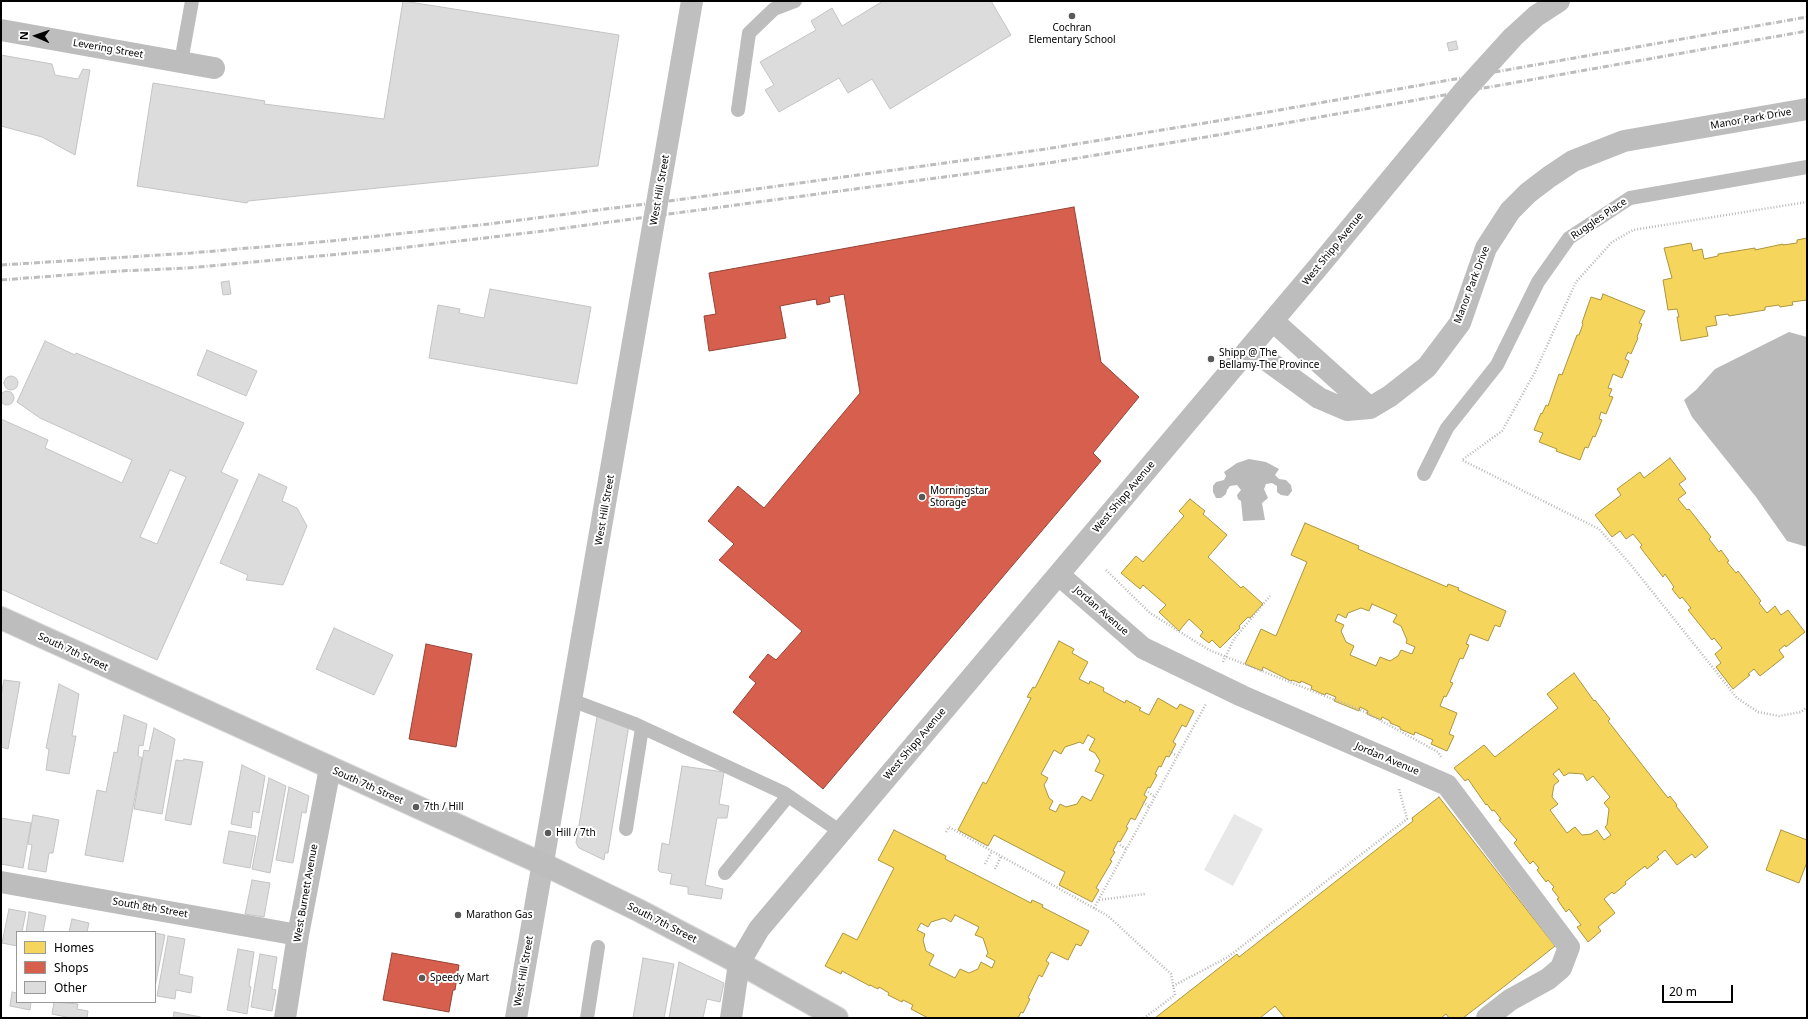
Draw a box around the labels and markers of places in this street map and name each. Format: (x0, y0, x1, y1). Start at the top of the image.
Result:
marker: Cochran Elementary School (1067, 11, 1077, 21)
place label: Cochran Elementary School (1028, 22, 1116, 46)
place label: Shipp @ The Bellamy-The Province (1219, 347, 1319, 370)
marker: Shipp @ The Bellamy-The Province (1206, 354, 1216, 364)
place label: Morningstar Storage (930, 485, 988, 508)
marker: Morningstar Storage (917, 492, 927, 502)
place label: 7th / Hill (424, 801, 464, 813)
marker: 7th / Hill (411, 802, 421, 812)
place label: Hill / 7th (556, 827, 596, 839)
marker: Hill / 7th (543, 828, 553, 838)
place label: Marathon Gas (466, 909, 533, 921)
marker: Marathon Gas (453, 910, 463, 920)
place label: Speedy Mart (430, 972, 489, 984)
marker: Speedy Mart (417, 973, 427, 983)

